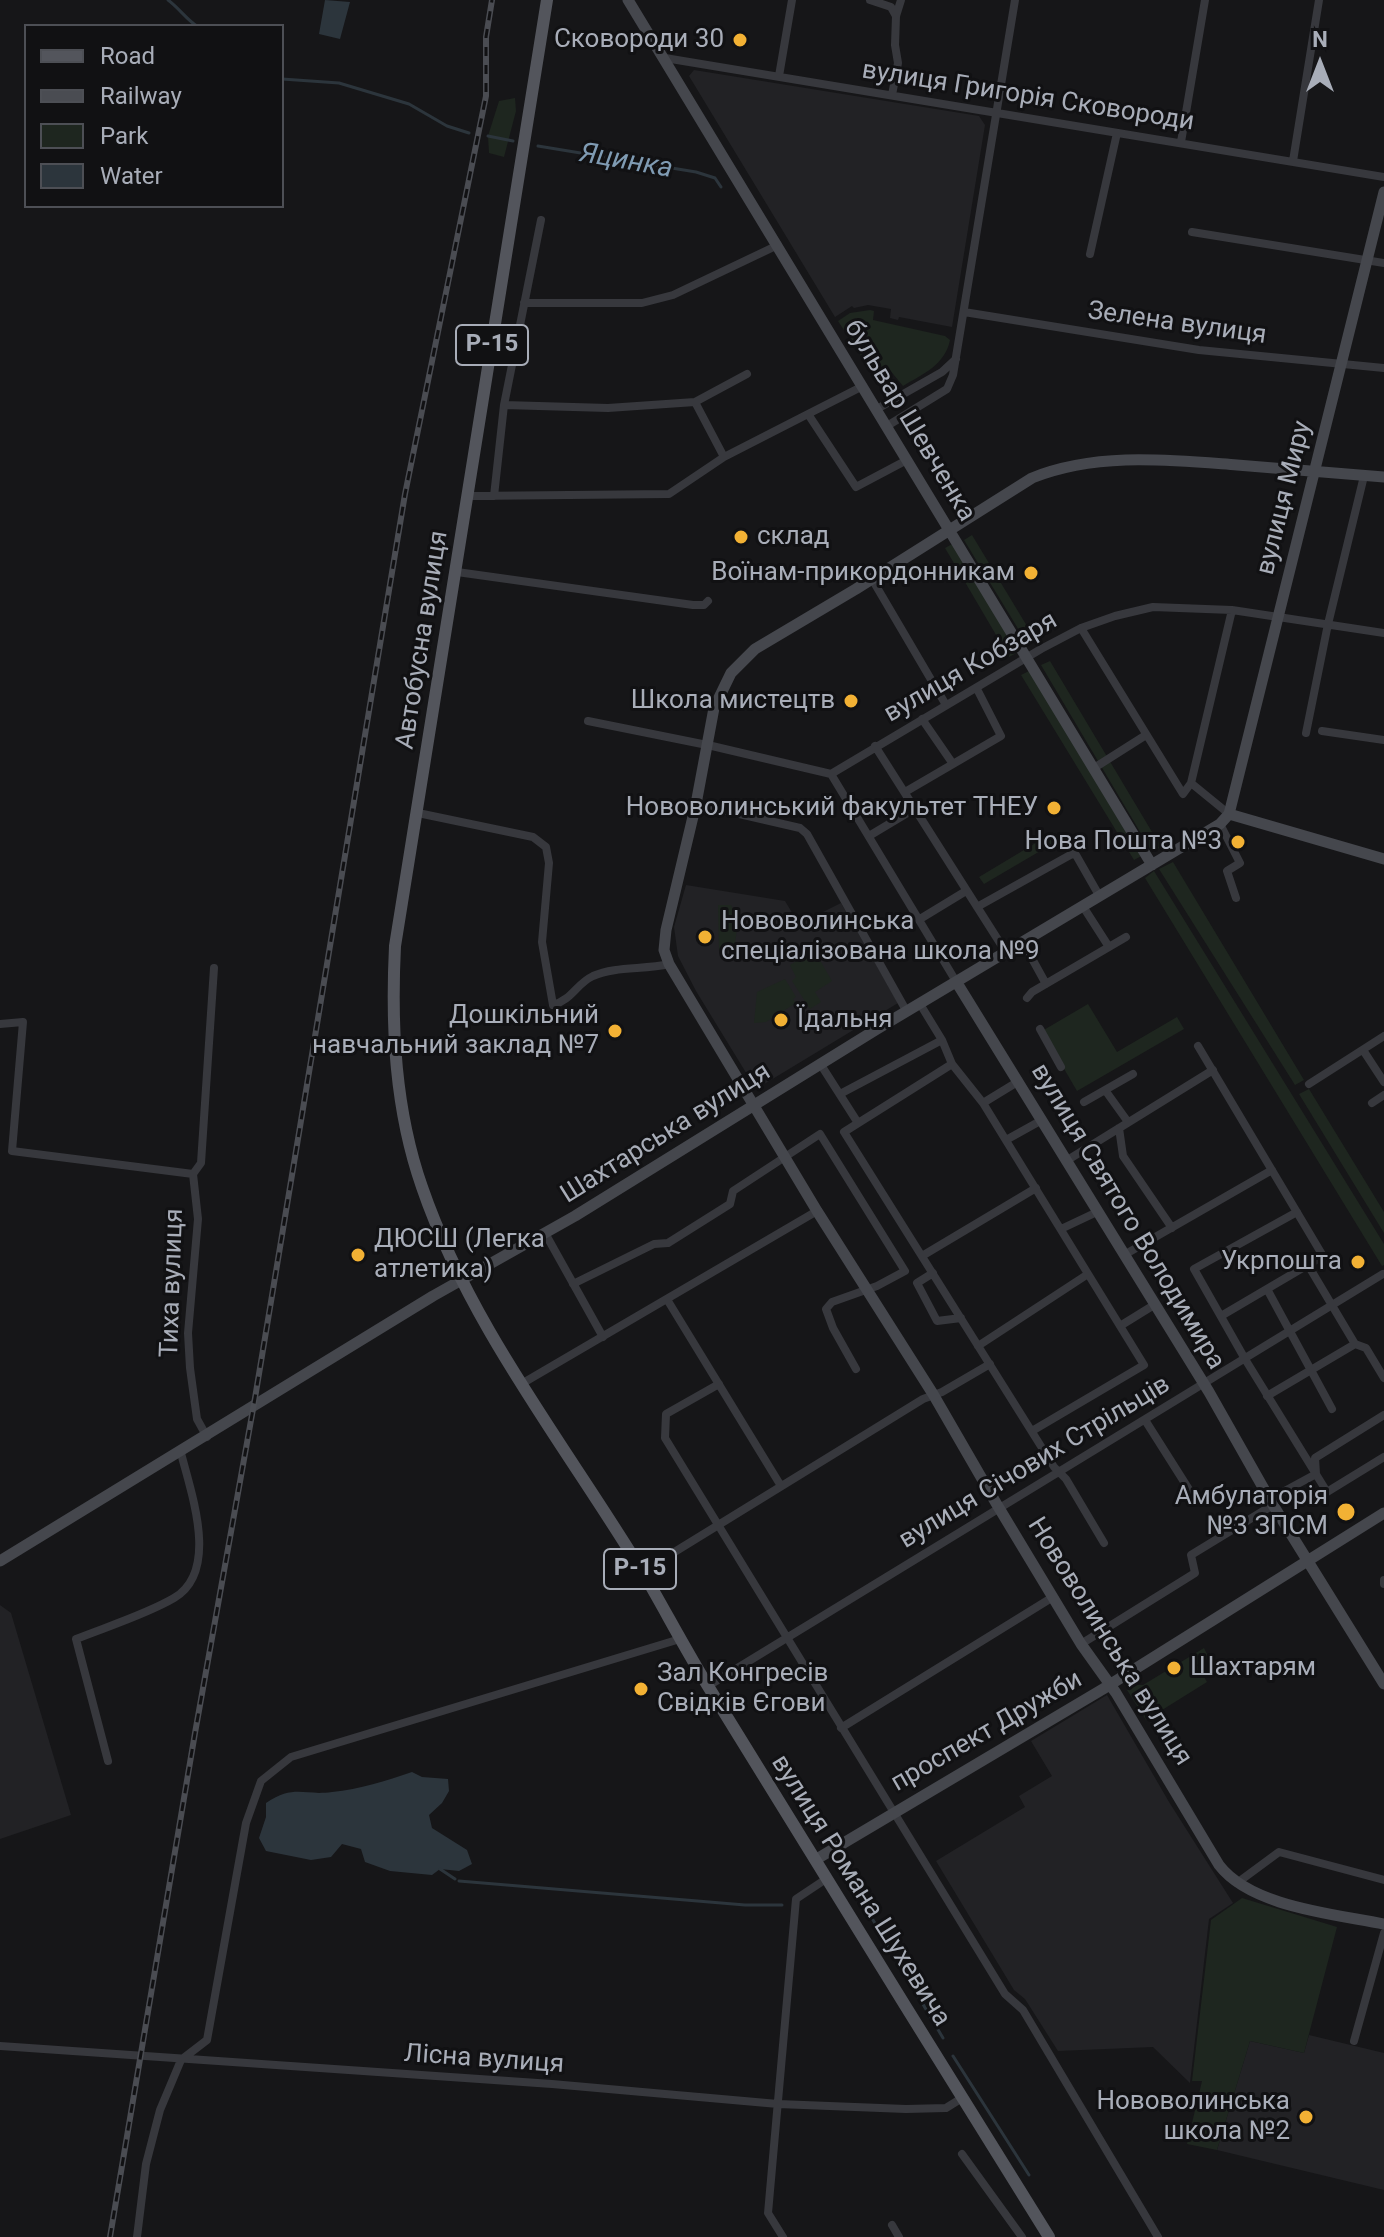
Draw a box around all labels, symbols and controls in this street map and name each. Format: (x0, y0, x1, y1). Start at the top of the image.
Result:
legend (24, 24, 284, 208)
place label: Сковороди 30 (554, 24, 724, 56)
north arrow (1280, 24, 1360, 104)
text: N (1312, 27, 1328, 52)
marker: Сковороди 30 (731, 31, 749, 49)
text: Road (100, 42, 155, 70)
street label: вулиця Григорія Сковороди (860, 55, 1196, 139)
text: Railway (100, 82, 182, 110)
text: Park (100, 122, 148, 150)
water label: Яцинка (577, 137, 675, 187)
text: Water (100, 162, 163, 190)
street label: Зелена вулиця (1086, 296, 1268, 352)
street label: бульвар Шевченка (836, 315, 982, 527)
road number: Р-15 (456, 325, 528, 365)
street label: вулиця Миру (1251, 418, 1319, 578)
place label: склад (757, 521, 830, 553)
marker: склад (732, 528, 750, 546)
street label: Автобусна вулиця (390, 529, 456, 751)
place label: Воїнам-прикордонникам (711, 557, 1015, 589)
marker: Воїнам-прикордонникам (1022, 564, 1040, 582)
street label: вулиця Кобзаря (879, 606, 1063, 730)
place label: Школа мистецтв (631, 685, 835, 717)
marker: Школа мистецтв (842, 692, 860, 710)
place label: Нововолинський факультет ТНЕУ (626, 792, 1038, 824)
marker: Нововолинський факультет ТНЕУ (1045, 799, 1063, 817)
place label: Нова Пошта №3 (1025, 826, 1222, 858)
marker: Нова Пошта №3 (1229, 833, 1247, 851)
place label: Нововолинська спеціалізована школа №9 (721, 906, 1040, 968)
marker: Нововолинська спеціалізована школа №9 (696, 928, 714, 946)
place label: Дошкільний навчальний заклад №7 (312, 1000, 599, 1062)
place label: Їдальня (797, 1004, 893, 1036)
marker: Їдальня (772, 1011, 790, 1029)
marker: Дошкільний навчальний заклад №7 (606, 1022, 624, 1040)
street label: Шахтарська вулиця (555, 1057, 777, 1211)
street label: вулиця Святого Володимира (1023, 1058, 1231, 1376)
street label: Тиха вулиця (155, 1208, 191, 1358)
place label: ДЮСШ (Легка атлетика) (374, 1224, 545, 1286)
marker: ДЮСШ (Легка атлетика) (349, 1246, 367, 1264)
place label: Укрпошта (1221, 1246, 1342, 1278)
marker: Укрпошта (1349, 1253, 1367, 1271)
street label: вулиця Січових Стрільців (894, 1370, 1176, 1556)
place label: Амбулаторія №3 ЗПСМ (1175, 1481, 1328, 1542)
marker: Амбулаторія №3 ЗПСМ (1335, 1501, 1357, 1523)
street label: Нововолинська вулиця (1020, 1512, 1198, 1772)
road number: Р-15 (604, 1549, 676, 1589)
place label: Шахтарям (1190, 1652, 1316, 1684)
place label: Зал Конгресів Свідків Єгови (657, 1658, 828, 1720)
marker: Шахтарям (1165, 1659, 1183, 1677)
street label: проспект Дружби (886, 1665, 1088, 1799)
marker: Зал Конгресів Свідків Єгови (632, 1680, 650, 1698)
street label: вулиця Романа Шухевича (764, 1749, 956, 2033)
street label: Лісна вулиця (403, 2039, 565, 2081)
place label: Нововолинська школа №2 (1096, 2086, 1290, 2148)
marker: Нововолинська школа №2 (1297, 2108, 1315, 2126)

